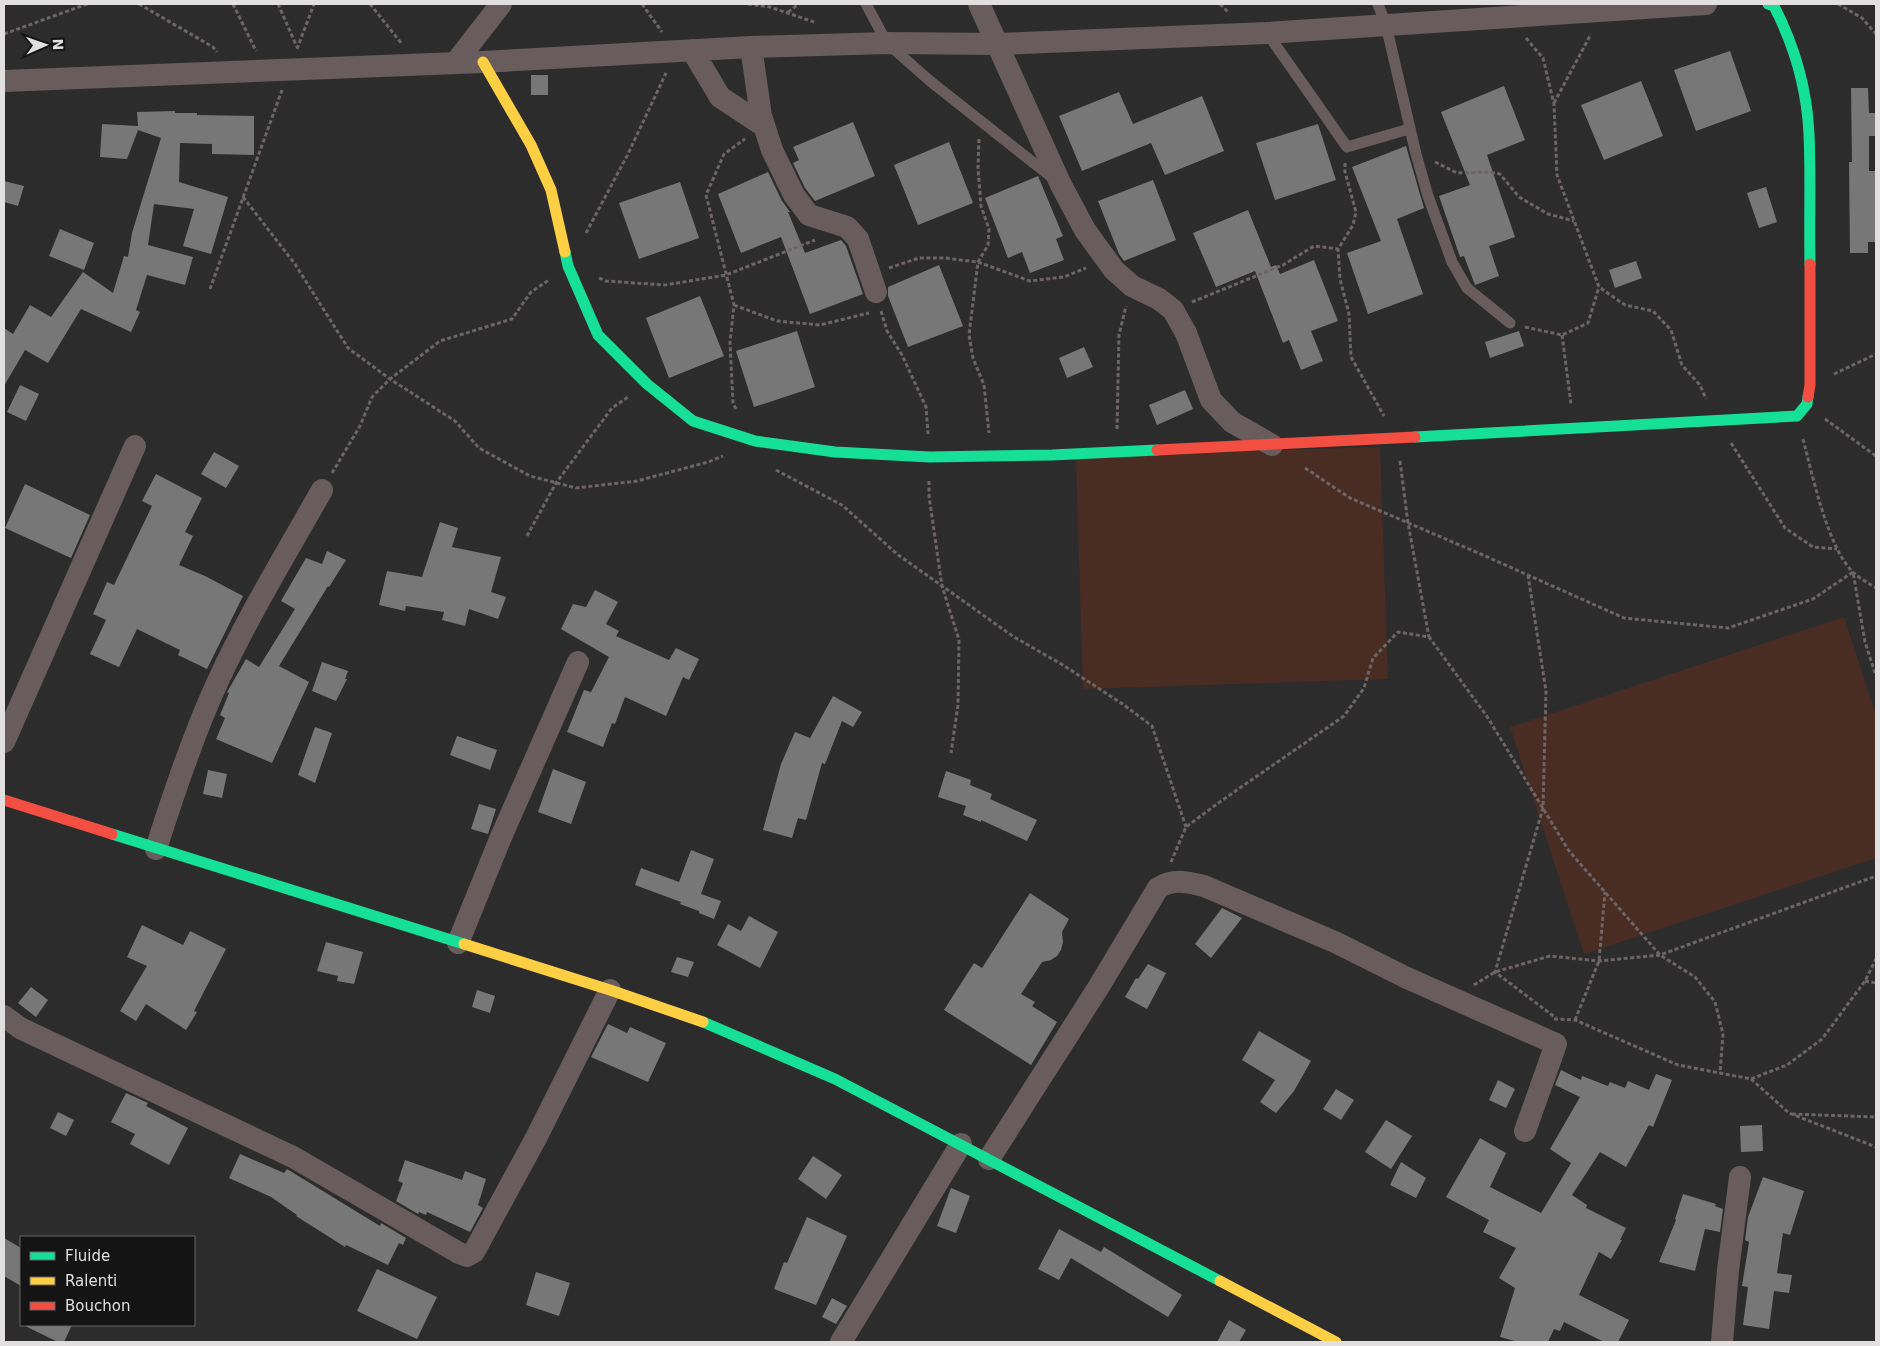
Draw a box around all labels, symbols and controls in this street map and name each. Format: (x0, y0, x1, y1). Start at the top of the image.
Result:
north arrow (20, 20, 70, 70)
text: N (50, 38, 66, 51)
legend (20, 1236, 195, 1326)
text: Fluide (65, 1247, 110, 1265)
text: Ralenti (65, 1272, 117, 1290)
text: Bouchon (65, 1297, 130, 1315)

